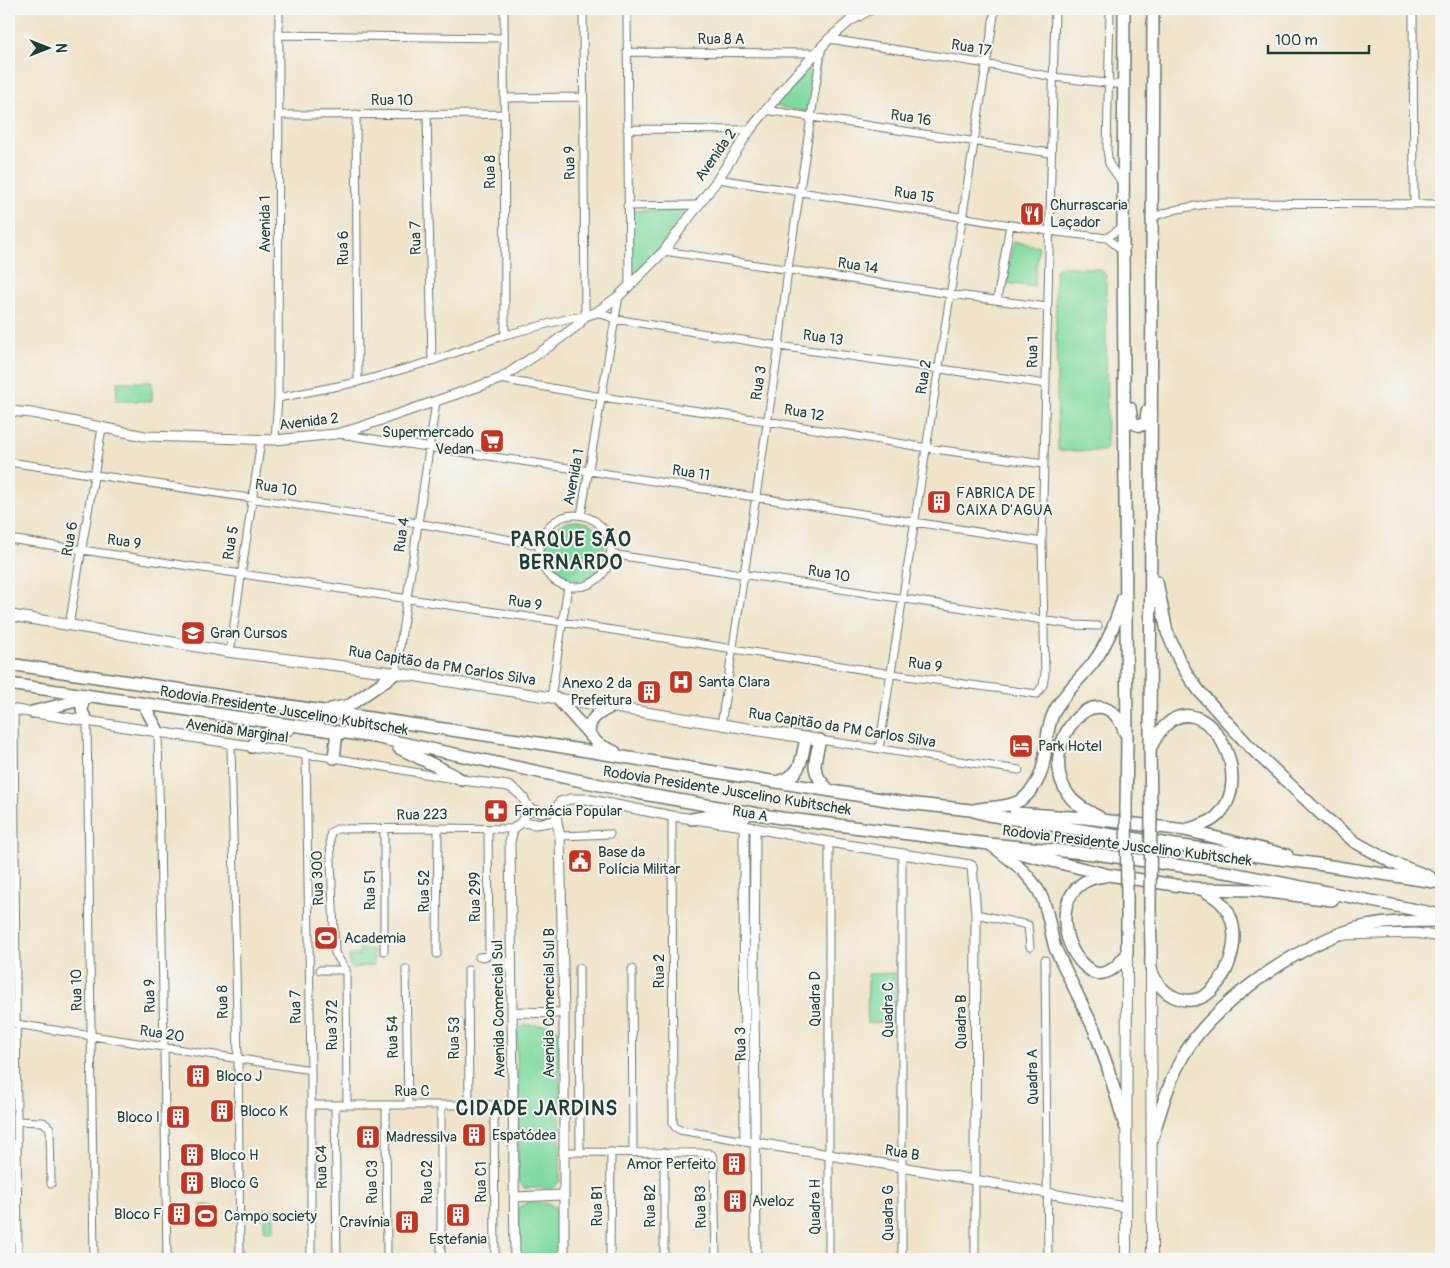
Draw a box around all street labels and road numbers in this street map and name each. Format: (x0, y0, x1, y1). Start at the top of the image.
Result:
street label: Rua 8 A (697, 30, 745, 49)
street label: Rua 17 (950, 35, 993, 61)
street label: Rua 10 (371, 91, 413, 110)
street label: Rua 16 (889, 105, 933, 131)
street label: Avenida 2 (691, 125, 741, 185)
street label: Rua 9 (560, 146, 580, 180)
street label: Rua 8 (481, 155, 500, 189)
street label: Rua 15 (893, 182, 935, 208)
street label: Avenida 1 (256, 195, 275, 253)
street label: Rua 7 (406, 221, 426, 255)
street label: Rua 6 (334, 230, 353, 266)
street label: Rua 14 (836, 253, 880, 279)
street label: Rua 13 (802, 326, 844, 350)
street label: Rua 1 (1023, 336, 1043, 368)
street label: Rua 2 (912, 358, 936, 396)
street label: Rua 3 (747, 364, 771, 402)
street label: Rua 12 (782, 400, 826, 426)
street label: Avenida 2 (278, 409, 340, 435)
street label: Avenida 1 (559, 447, 589, 507)
street label: Rua 11 (671, 461, 711, 485)
street label: Rua 10 (253, 475, 299, 501)
street label: Rua 4 (390, 516, 414, 554)
street label: Rua 6 (58, 520, 82, 558)
street label: Rua 5 (219, 524, 243, 562)
street label: Rua 9 (106, 530, 142, 554)
street label: Rua 10 (806, 561, 852, 587)
street label: Rua 9 (507, 591, 543, 615)
street label: Rua Capitão da PM Carlos Silva (347, 642, 537, 690)
street label: Rua 9 (907, 653, 943, 677)
street label: Rodovia Presidente Juscelino Kubitschek (158, 682, 410, 740)
street label: Rua Capitão da PM Carlos Silva (747, 704, 937, 752)
street label: Avenida Marginal (184, 714, 290, 748)
street label: Rodovia Presidente Juscelino Kubitschek (601, 762, 853, 820)
street label: Rua A (731, 802, 770, 827)
street label: Rua 223 (396, 805, 448, 825)
street label: Rodovia Presidente Juscelino Kubitschek (1001, 821, 1254, 871)
street label: Rua 300 (308, 850, 328, 906)
street label: Rua 51 (361, 870, 380, 910)
street label: Rua 52 (415, 870, 434, 912)
street label: Rua 299 (466, 872, 485, 922)
street label: Avenida Comercial Sul B (540, 928, 559, 1078)
street label: Avenida Comercial Sul (488, 940, 510, 1078)
street label: Rua 2 (650, 954, 669, 988)
street label: Rua 10 (67, 969, 87, 1011)
street label: Quadra D (806, 971, 825, 1027)
street label: Rua 9 (140, 979, 160, 1013)
street label: Quadra C (879, 982, 898, 1038)
street label: Rua 8 (213, 984, 233, 1019)
street label: Rua 7 (286, 990, 306, 1024)
street label: Quadra B (952, 994, 971, 1050)
street label: Rua 372 (323, 999, 342, 1051)
street label: Rua 54 (383, 1015, 403, 1059)
street label: Rua 53 (445, 1017, 464, 1059)
street label: Rua 20 (138, 1021, 186, 1047)
street label: Rua 3 (731, 1026, 751, 1062)
street label: Quadra A (1023, 1048, 1043, 1105)
street label: Rua C (394, 1082, 430, 1101)
street label: Rua B (883, 1141, 921, 1165)
street label: Rua C4 (312, 1144, 332, 1189)
street label: Rua C3 (363, 1160, 382, 1204)
street label: Rua C2 (418, 1160, 437, 1204)
street label: Rua C1 (472, 1161, 491, 1203)
street label: Quadra H (806, 1179, 825, 1235)
street label: Rua B2 (641, 1184, 660, 1228)
street label: Rua B3 (691, 1185, 711, 1229)
street label: Quadra G (879, 1185, 898, 1241)
street label: Rua B1 (588, 1186, 607, 1226)

